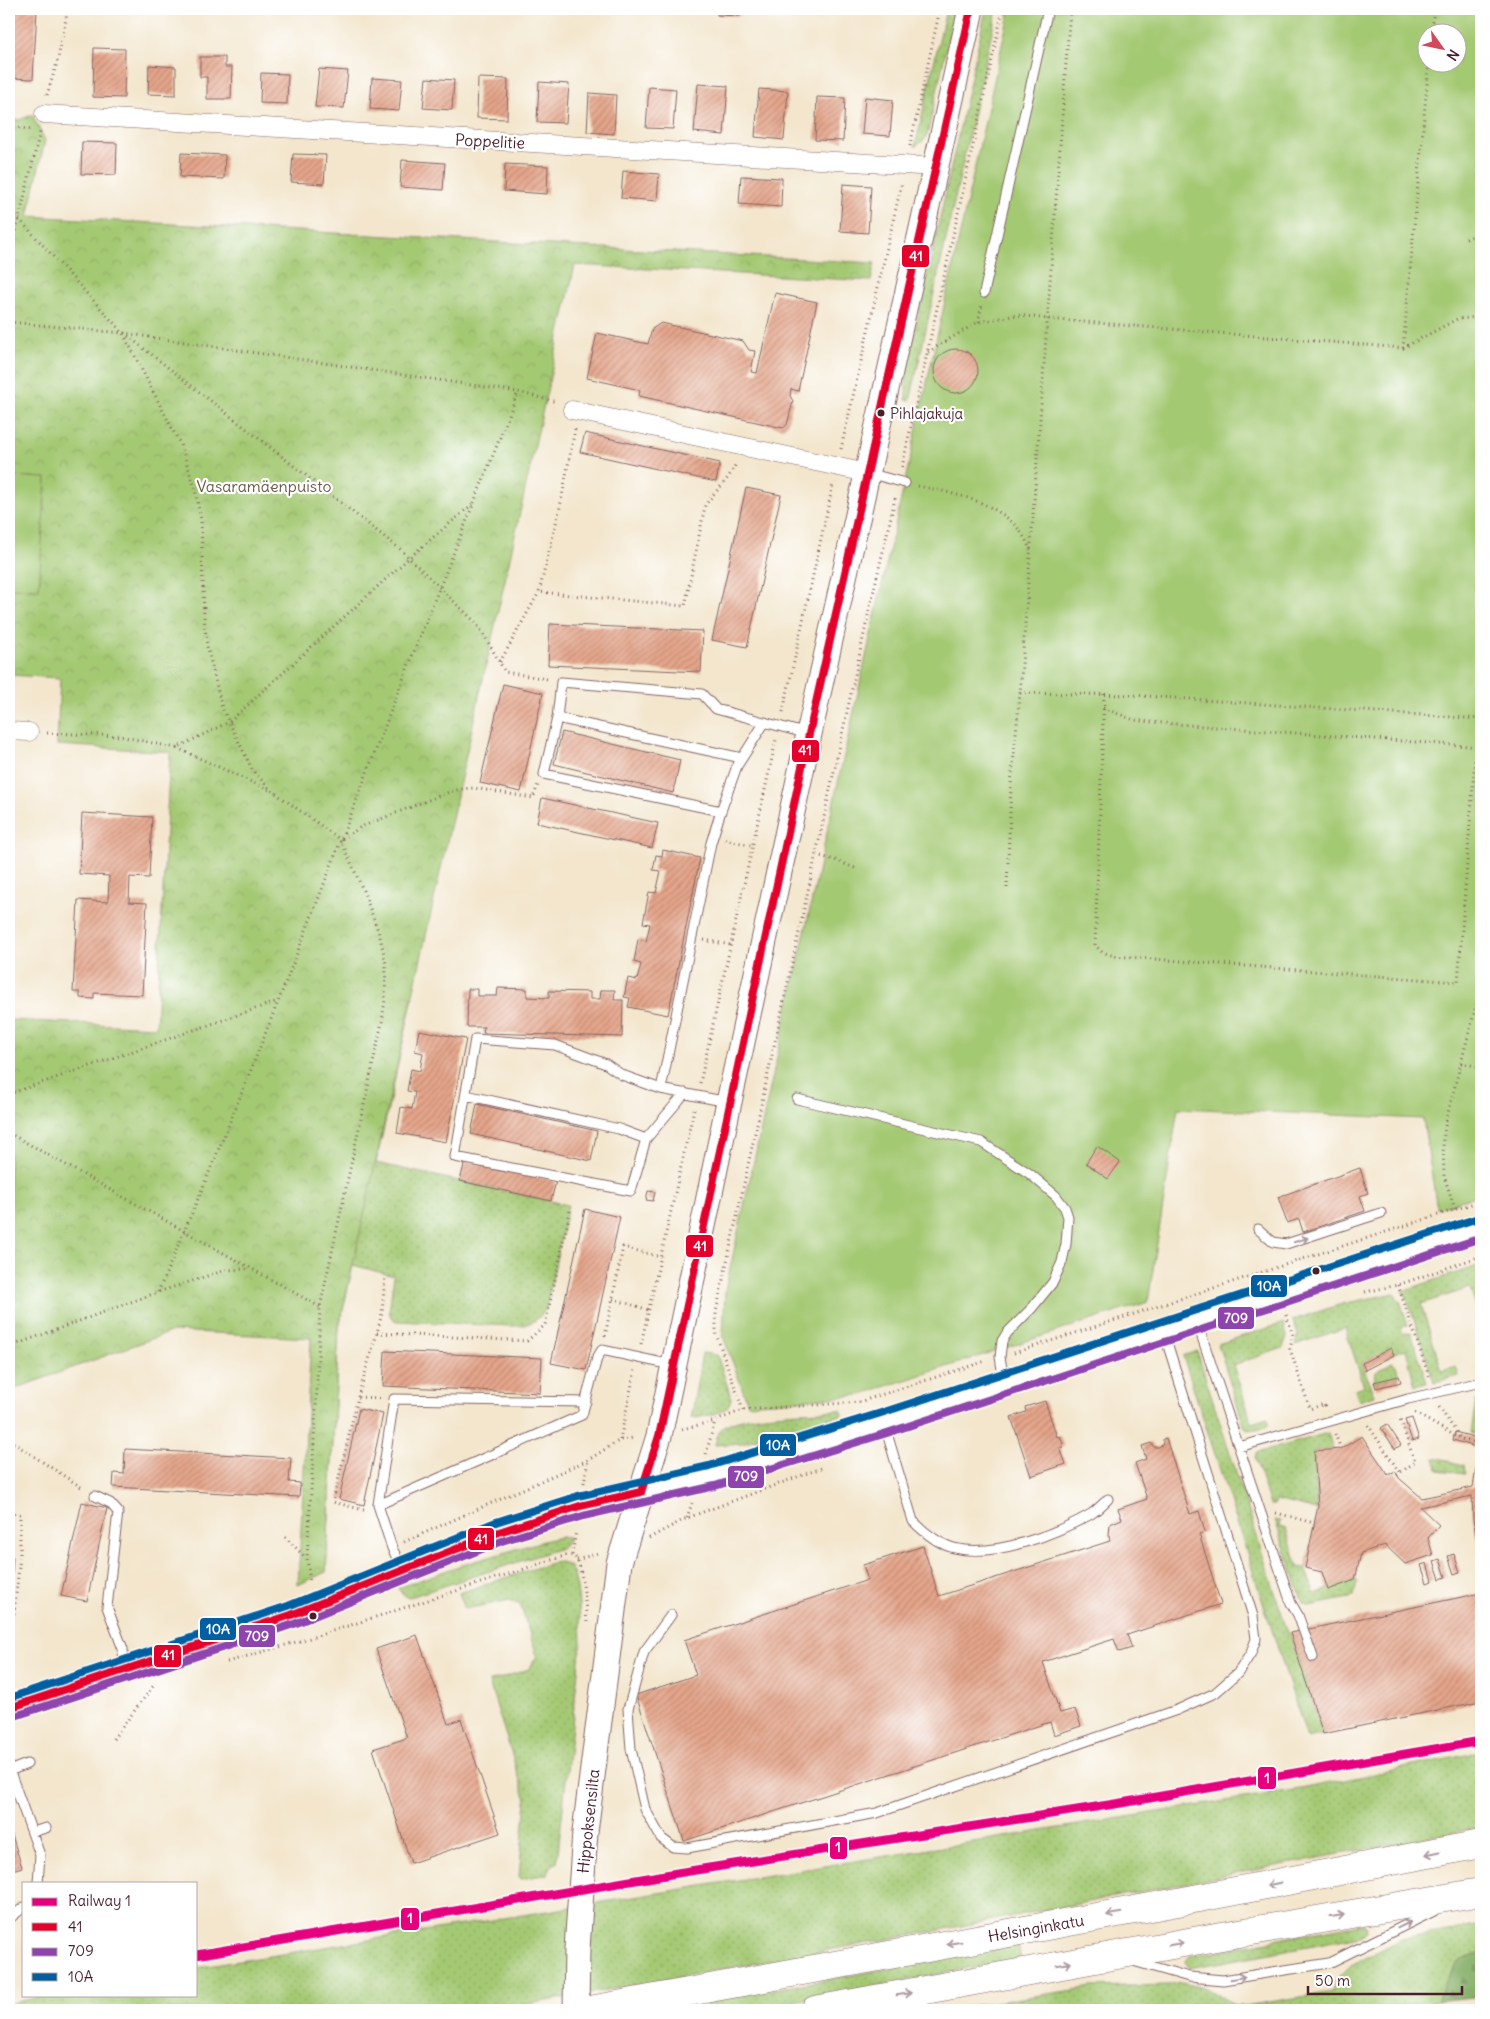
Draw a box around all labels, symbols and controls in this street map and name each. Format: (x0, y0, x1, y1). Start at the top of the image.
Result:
north arrow (1418, 22, 1468, 72)
text: N (1443, 46, 1463, 64)
street label: Poppelitie (455, 129, 525, 153)
line badge: 41 (901, 244, 930, 268)
text: 41 (909, 247, 923, 265)
place label: Pihlajakuja (890, 404, 964, 423)
marker: Pihlajakuja (876, 408, 886, 418)
park label: Vasaramäenpuisto (196, 476, 332, 496)
line badge: 41 (791, 739, 820, 763)
text: 41 (798, 741, 812, 759)
line badge: 41 (685, 1234, 714, 1258)
one-way arrow (1292, 1234, 1308, 1244)
text: 41 (693, 1237, 707, 1255)
unlabelled marker (1311, 1266, 1321, 1276)
line badge: 10A (1250, 1274, 1288, 1298)
text: 10A (1257, 1277, 1281, 1295)
line badge: 709 (1217, 1306, 1255, 1330)
text: 709 (1224, 1309, 1248, 1327)
line badge: 10A (759, 1433, 797, 1457)
text: 10A (766, 1436, 790, 1454)
line badge: 709 (727, 1465, 765, 1489)
text: 709 (734, 1467, 758, 1485)
line badge: 41 (467, 1527, 495, 1551)
text: 41 (474, 1530, 488, 1548)
unlabelled marker (308, 1611, 318, 1621)
line badge: 10A (199, 1617, 237, 1641)
text: 10A (206, 1620, 230, 1638)
line badge: 709 (238, 1624, 276, 1648)
text: 709 (245, 1627, 269, 1645)
line badge: 41 (153, 1644, 182, 1668)
text: 41 (161, 1646, 175, 1664)
line badge: 1 (1257, 1766, 1277, 1790)
street label: Hippoksensilta (573, 1768, 603, 1874)
text: 1 (1264, 1769, 1270, 1787)
line badge: 1 (829, 1836, 848, 1860)
text: 1 (835, 1838, 841, 1856)
one-way arrow (1426, 1849, 1442, 1859)
one-way arrow (1266, 1880, 1282, 1889)
legend (22, 1882, 198, 1996)
text: Railway 1 (68, 1891, 131, 1910)
line badge: 1 (400, 1907, 420, 1931)
text: 1 (407, 1909, 413, 1927)
street label: Helsinginkatu (986, 1910, 1086, 1946)
one-way arrow (1107, 1910, 1123, 1919)
one-way arrow (1328, 1911, 1344, 1921)
text: 41 (68, 1917, 82, 1936)
one-way arrow (1396, 1920, 1411, 1929)
one-way arrow (1168, 1938, 1184, 1948)
one-way arrow (947, 1939, 963, 1949)
text: 709 (68, 1941, 94, 1960)
one-way arrow (1055, 1959, 1071, 1968)
scale bar (1308, 1964, 1461, 1996)
text: 10A (68, 1967, 94, 1986)
text: 50 m (1315, 1971, 1350, 1990)
one-way arrow (1229, 1973, 1245, 1983)
one-way arrow (895, 1988, 911, 1998)

